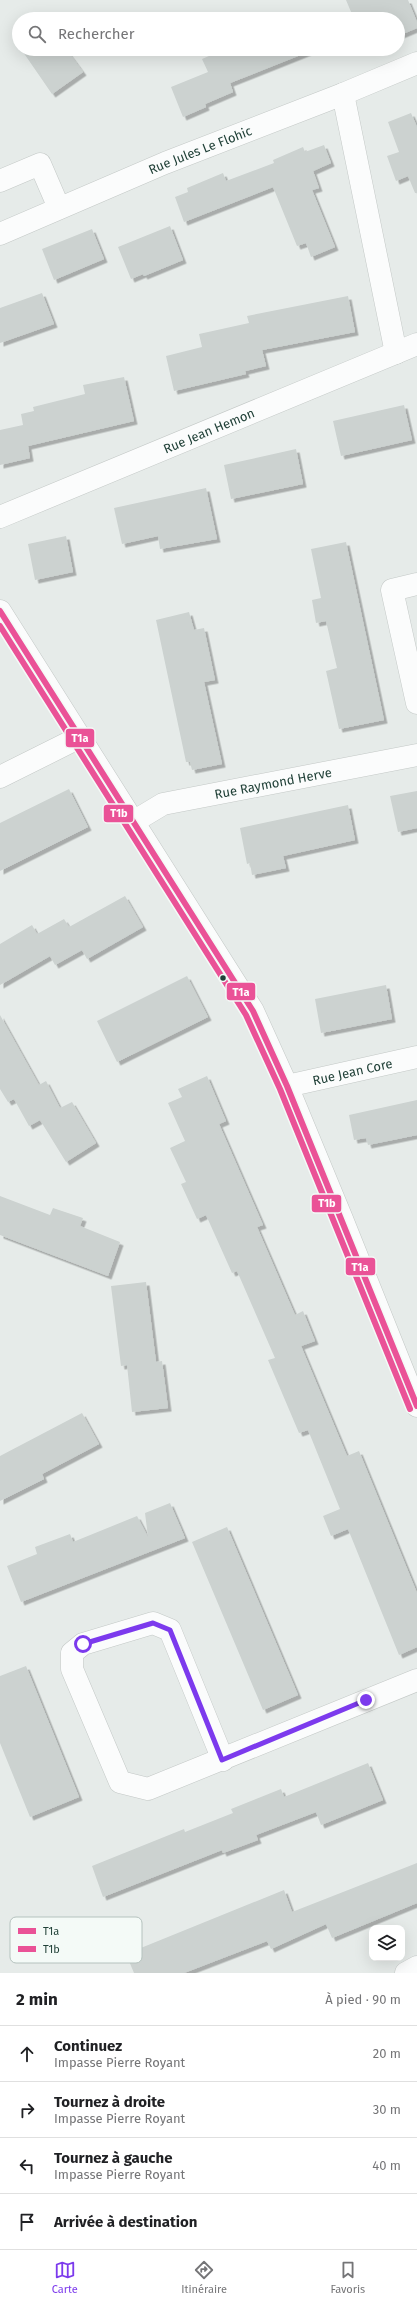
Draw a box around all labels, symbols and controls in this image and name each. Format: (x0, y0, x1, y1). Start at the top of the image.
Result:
search box (12, 12, 405, 56)
icon: search (26, 23, 48, 45)
text: Rechercher (58, 25, 134, 43)
street label: Rue Jules Le Flohic (146, 123, 254, 177)
street label: Rue Jean Hemon (161, 405, 257, 456)
line badge: T1a (65, 728, 95, 748)
text: T1a (72, 732, 88, 745)
street label: Rue Raymond Herve (213, 765, 333, 802)
line badge: T1b (103, 804, 134, 823)
text: T1b (110, 807, 128, 820)
unlabelled marker (218, 973, 228, 983)
line badge: T1a (226, 982, 256, 1001)
text: T1a (233, 986, 249, 999)
street label: Rue Jean Core (311, 1056, 394, 1088)
line badge: T1b (311, 1194, 342, 1213)
text: T1b (318, 1197, 336, 1210)
line badge: T1a (345, 1257, 376, 1276)
text: T1a (352, 1261, 368, 1274)
route start (74, 1635, 92, 1653)
route end (357, 1691, 375, 1709)
legend (10, 1917, 142, 1963)
text: T1a (43, 1925, 59, 1938)
map controls (369, 1925, 405, 1961)
button: layers (369, 1925, 405, 1961)
text: T1b (43, 1943, 60, 1956)
text: 2 min (16, 1989, 58, 2010)
text: À pied · 90 m (325, 1992, 401, 2007)
text: Continuez (54, 2037, 122, 2055)
icon: ahead (16, 2043, 38, 2065)
text: 20 m (373, 2046, 401, 2061)
text: Impasse Pierre Royant (54, 2055, 185, 2070)
text: Tournez à droite (54, 2093, 165, 2111)
icon: right (16, 2099, 38, 2121)
text: 30 m (373, 2102, 401, 2117)
text: Impasse Pierre Royant (54, 2111, 185, 2126)
text: Tournez à gauche (54, 2149, 173, 2167)
icon: left (16, 2155, 38, 2177)
text: 40 m (372, 2158, 401, 2173)
text: Impasse Pierre Royant (54, 2167, 185, 2182)
icon: arrive (16, 2211, 38, 2233)
text: Arrivée à destination (54, 2213, 197, 2231)
tab: Carte (52, 2259, 78, 2296)
tab: Itinéraire (181, 2259, 227, 2296)
tab: Favoris (330, 2259, 365, 2296)

